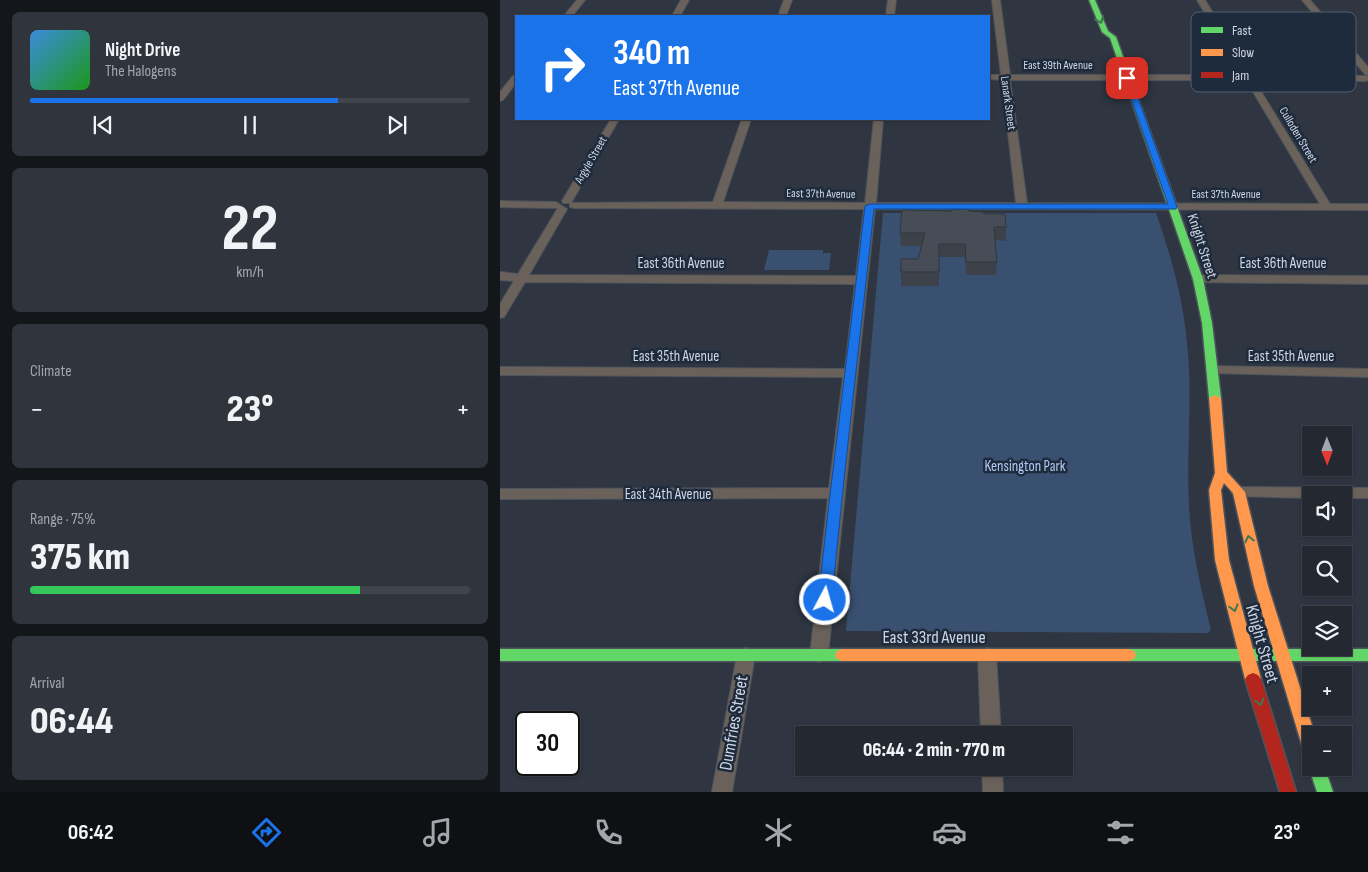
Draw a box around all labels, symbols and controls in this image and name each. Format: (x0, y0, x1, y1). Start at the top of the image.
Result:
legend (1191, 12, 1356, 92)
one-way arrow (1093, 15, 1104, 24)
text: Fast (1232, 22, 1252, 39)
text: 340 m (613, 32, 690, 75)
icon: right (530, 35, 595, 100)
text: Night Drive (105, 39, 180, 62)
text: Slow (1232, 44, 1254, 61)
pin (1106, 57, 1148, 99)
street label: East 39th Avenue (1023, 58, 1093, 73)
text: The Halogens (105, 62, 176, 81)
icon: arrive (1113, 64, 1141, 92)
text: Jam (1231, 67, 1249, 84)
text: East 37th Avenue (613, 75, 740, 102)
street label: Lanark Street (997, 75, 1019, 131)
street label: Culloden Street (1275, 104, 1321, 166)
icon: previous (89, 111, 117, 139)
icon: pause (236, 111, 264, 139)
icon: next (383, 111, 411, 139)
street label: Argyle Street (571, 133, 611, 187)
street label: East 37th Avenue (786, 186, 856, 202)
street label: East 37th Avenue (1191, 187, 1261, 202)
text: 22 (222, 191, 278, 269)
street label: Knight Street (1183, 211, 1222, 281)
street label: East 36th Avenue (638, 254, 724, 273)
street label: East 36th Avenue (1240, 254, 1326, 273)
text: km/h (236, 263, 264, 282)
street label: East 35th Avenue (633, 347, 719, 366)
street label: East 35th Avenue (1248, 347, 1334, 366)
text: Climate (30, 362, 72, 381)
text: 23° (227, 387, 273, 432)
text: − (30, 393, 44, 426)
text: + (456, 393, 470, 426)
north arrow (1302, 426, 1352, 476)
map controls (1302, 426, 1352, 776)
park label: Kensington Park (985, 457, 1066, 476)
street label: East 34th Avenue (625, 485, 711, 504)
button: sound (1302, 486, 1352, 536)
text: Range · 75% (30, 510, 96, 529)
one-way arrow (1244, 534, 1255, 543)
text: 375 km (30, 535, 130, 580)
button: search (1302, 546, 1352, 596)
position arrow (798, 573, 850, 625)
street label: Knight Street (1241, 602, 1283, 686)
one-way arrow (1228, 603, 1239, 612)
button: layers (1302, 606, 1352, 656)
street label: East 33rd Avenue (882, 627, 986, 648)
button: + (1302, 666, 1352, 716)
street label: Dumfries Street (715, 673, 753, 772)
text: Arrival (30, 674, 64, 693)
one-way arrow (1255, 697, 1265, 706)
text: 06:44 (30, 699, 113, 744)
speed limit sign: 30 (515, 711, 580, 776)
button: − (1302, 726, 1352, 776)
text: 06:44 · 2 min · 770 m (863, 739, 1005, 762)
icon: directions (249, 815, 284, 850)
icon: music (420, 815, 455, 850)
icon: phone (591, 815, 626, 850)
icon: climate (761, 815, 796, 850)
icon: car (932, 815, 967, 850)
icon: filters (1103, 815, 1138, 850)
text: 06:42 (68, 819, 114, 846)
text: 23° (1274, 819, 1300, 846)

